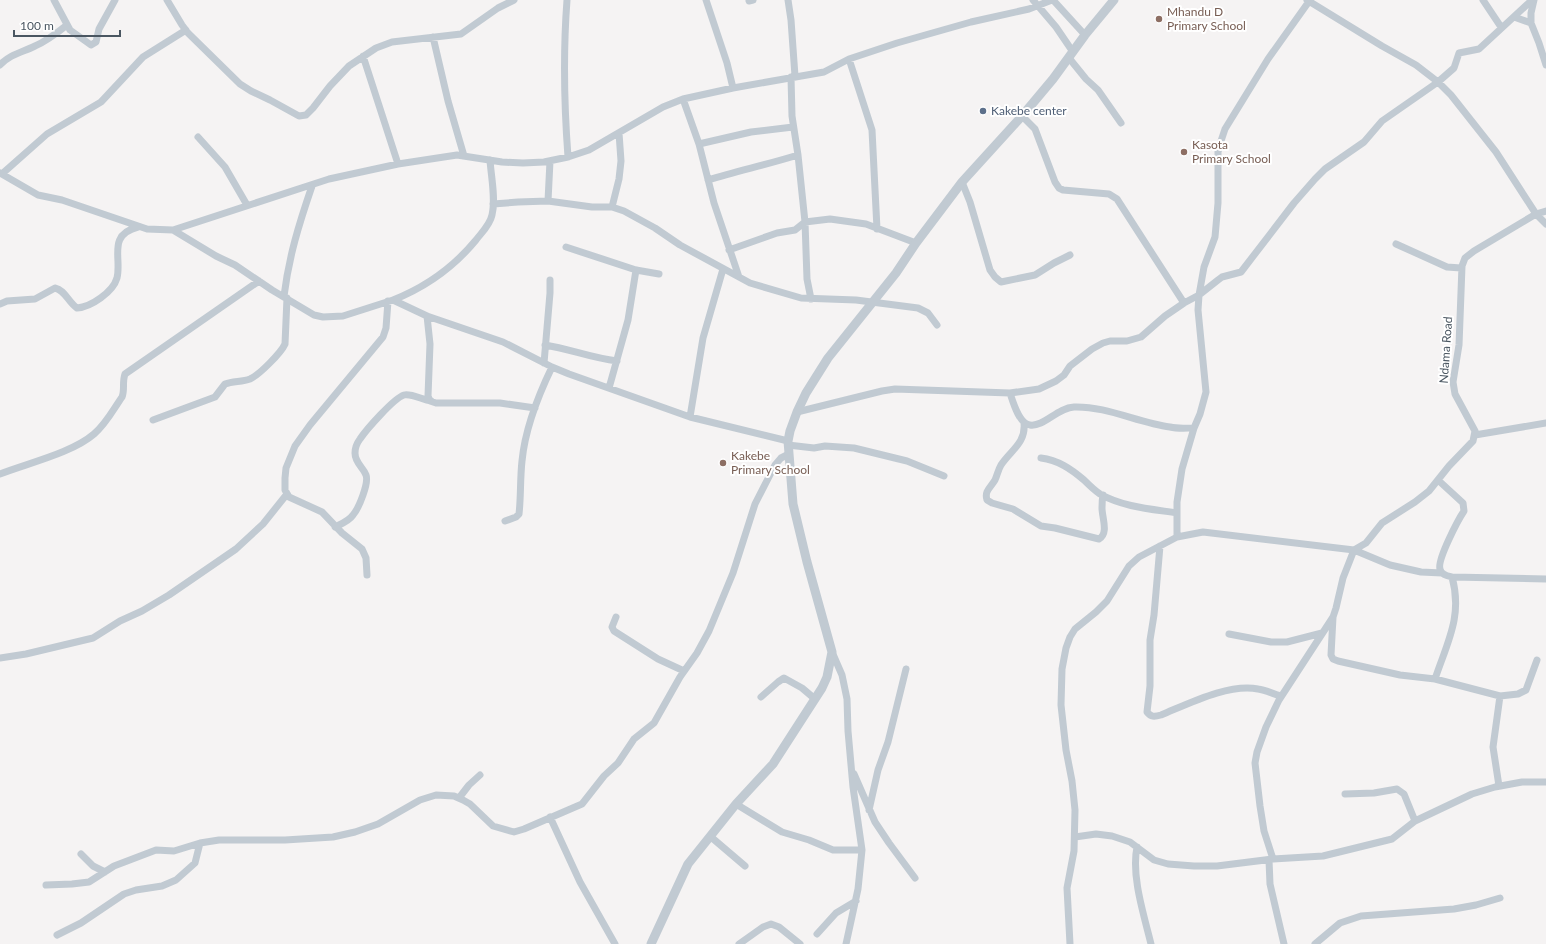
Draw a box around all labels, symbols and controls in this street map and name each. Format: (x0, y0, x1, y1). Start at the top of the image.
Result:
place label: Mhandu D Primary School (1167, 4, 1246, 33)
scale bar (14, 12, 120, 38)
marker: Mhandu D Primary School (1154, 14, 1164, 24)
text: 100 m (20, 18, 54, 33)
place label: Kakebe center (991, 103, 1067, 118)
marker: Kakebe center (978, 106, 988, 116)
place label: Kasota Primary School (1192, 137, 1271, 166)
marker: Kasota Primary School (1179, 147, 1189, 157)
street label: Ndama Road (1436, 316, 1455, 384)
place label: Kakebe Primary School (731, 448, 810, 477)
marker: Kakebe Primary School (718, 458, 728, 468)

